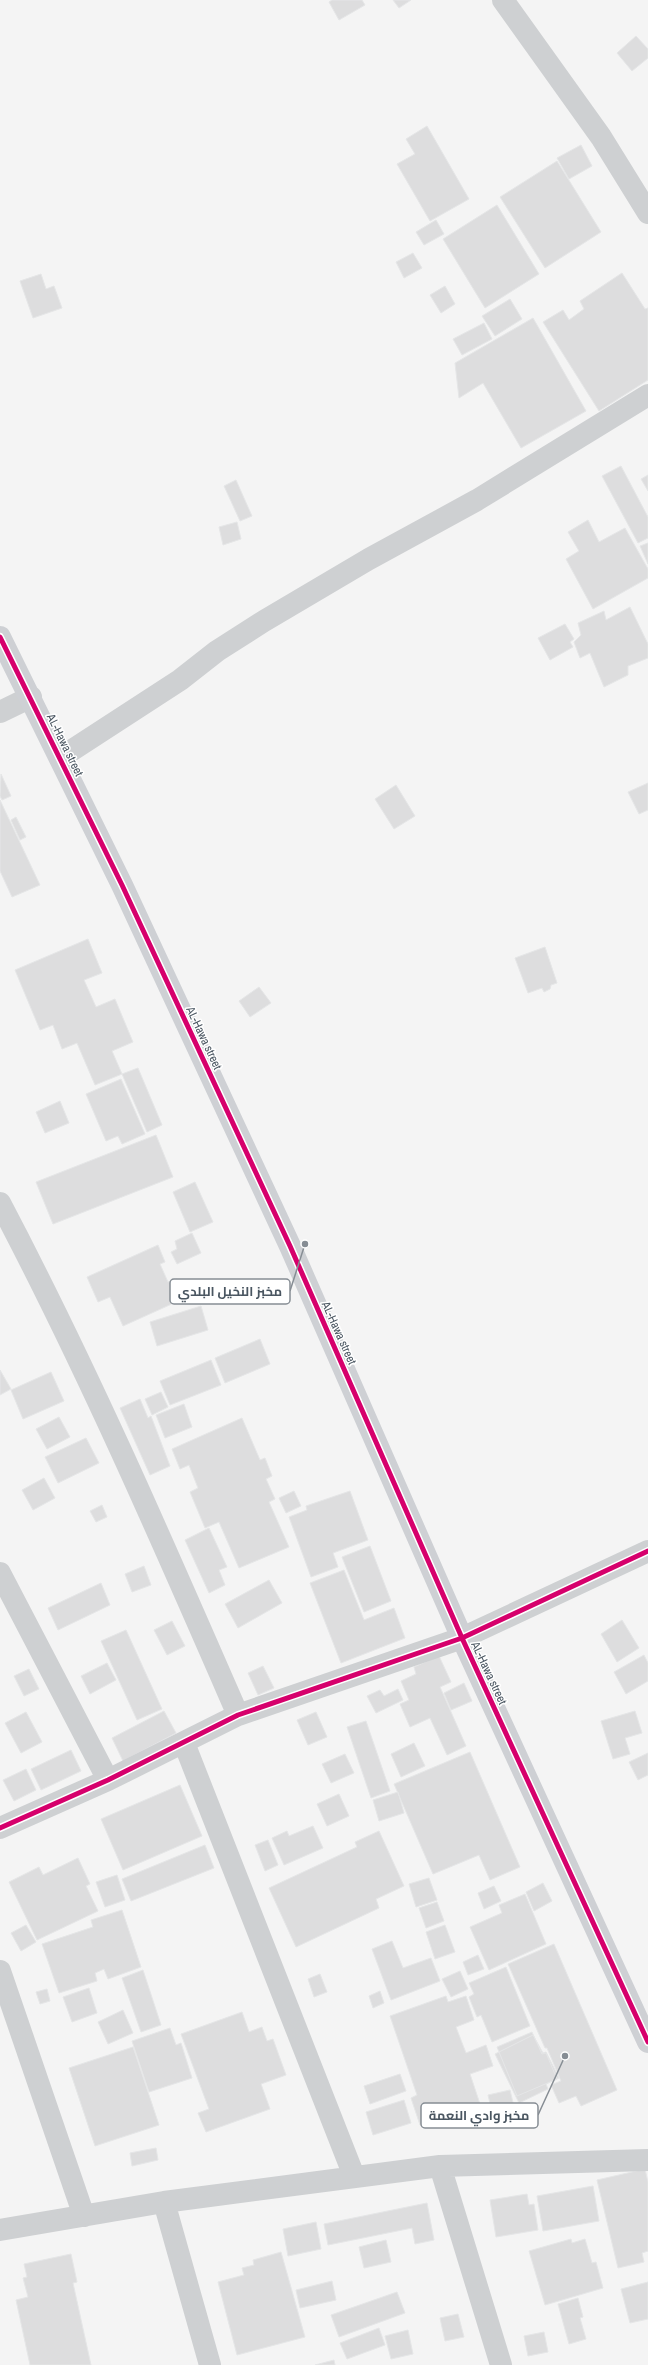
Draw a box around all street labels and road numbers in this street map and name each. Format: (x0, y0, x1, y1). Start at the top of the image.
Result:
street label: AL-Hawa street (43, 710, 87, 779)
street label: AL-Hawa street (182, 1003, 226, 1072)
street label: AL-Hawa street (317, 1298, 360, 1367)
street label: AL-Hawa street (467, 1638, 511, 1707)

